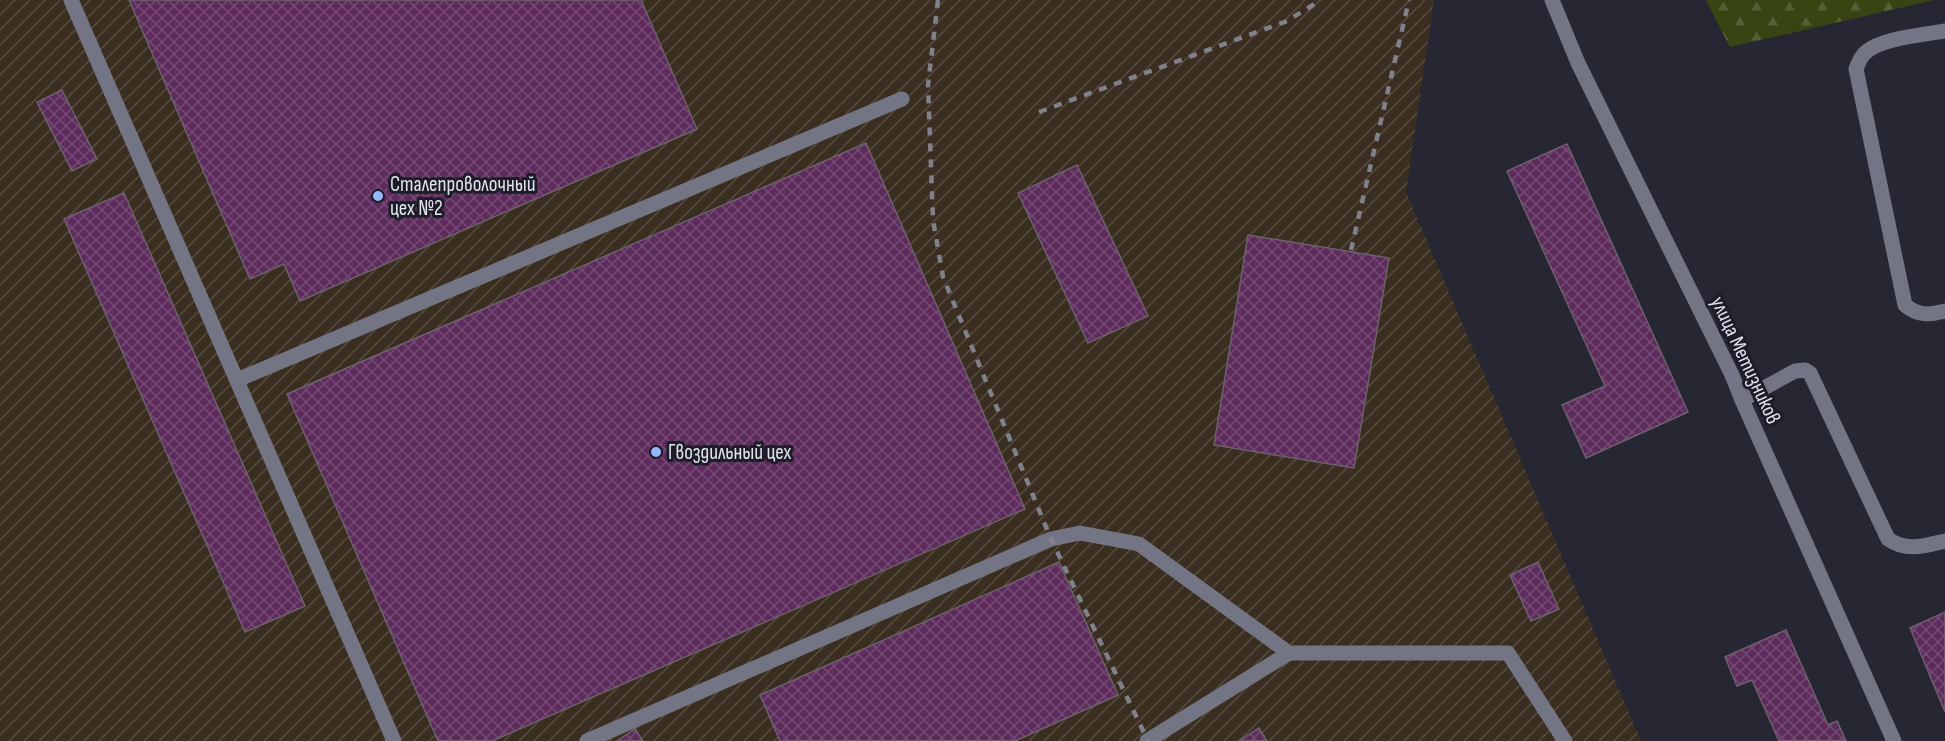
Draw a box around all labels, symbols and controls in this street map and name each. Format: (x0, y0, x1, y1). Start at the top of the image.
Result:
place label: Сталепроволочный цех №2 (390, 172, 535, 221)
marker: Сталепроволочный цех №2 (371, 189, 385, 203)
street label: улица Метизников (1705, 292, 1786, 428)
place label: Гвоздильный цех (668, 440, 791, 465)
marker: Гвоздильный цех (649, 445, 663, 459)

